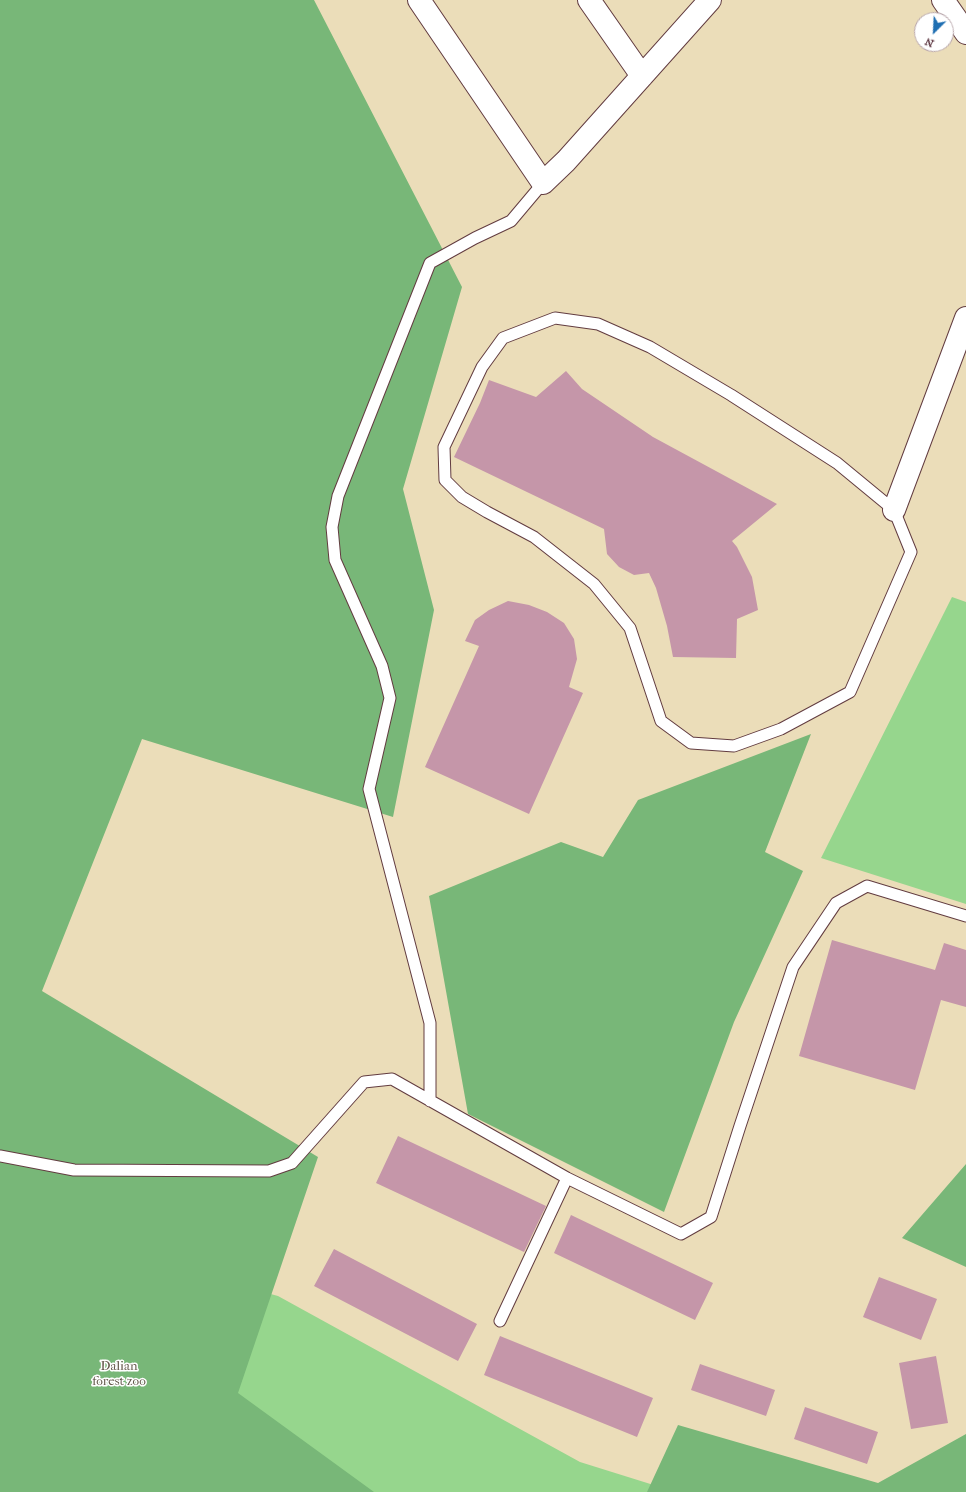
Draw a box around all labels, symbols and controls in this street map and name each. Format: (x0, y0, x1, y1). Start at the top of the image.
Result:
north arrow (914, 12, 954, 52)
text: N (923, 35, 936, 50)
park label: Dalian forest zoo (92, 1359, 146, 1390)

